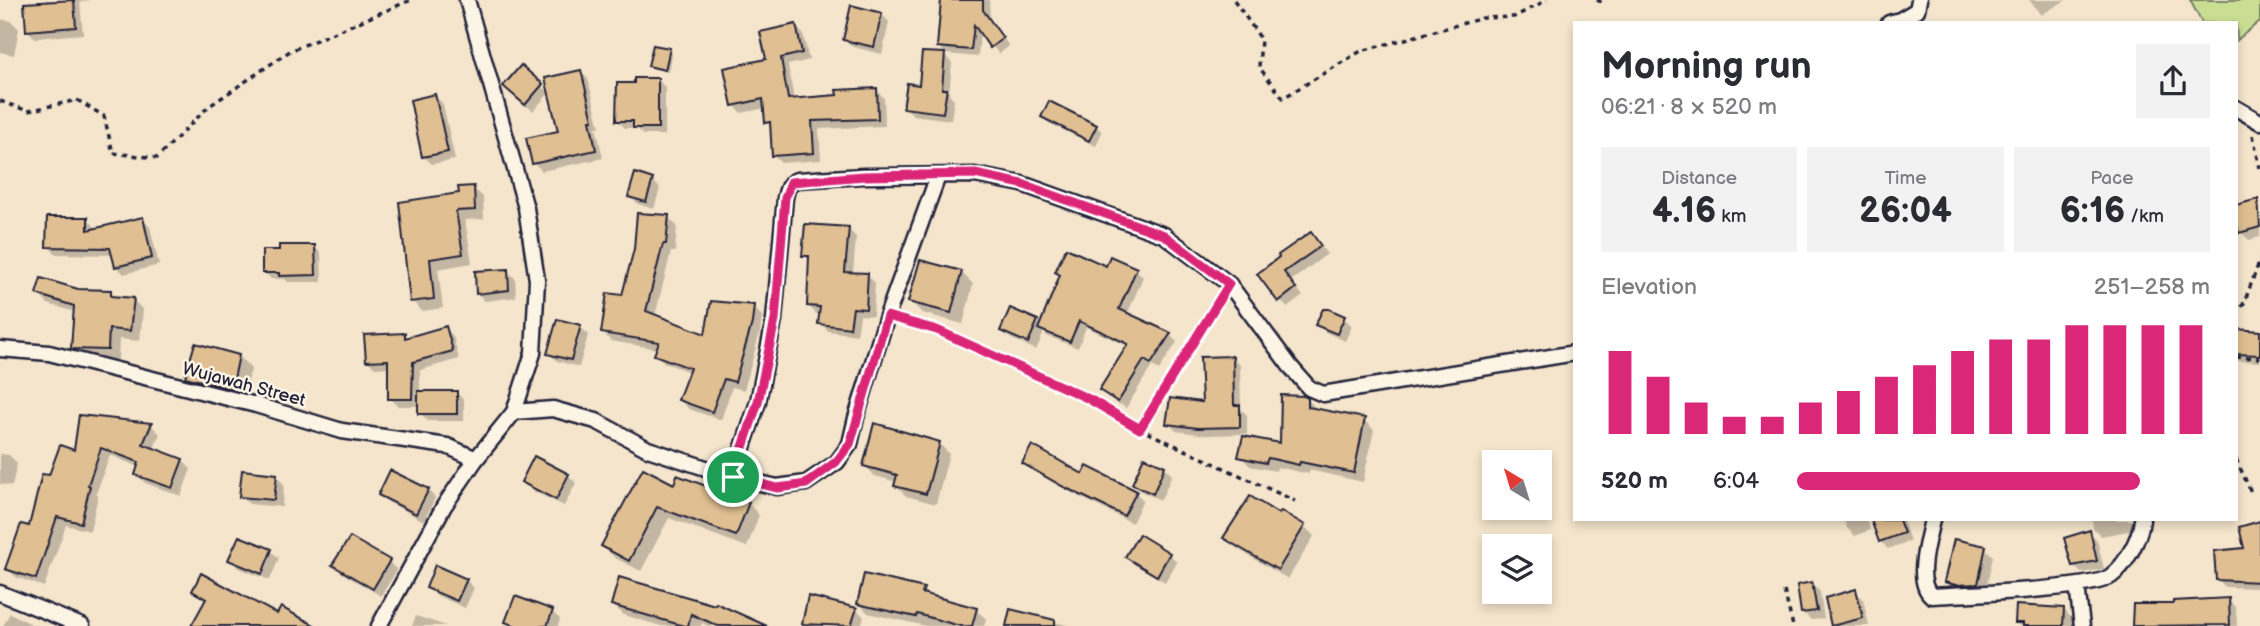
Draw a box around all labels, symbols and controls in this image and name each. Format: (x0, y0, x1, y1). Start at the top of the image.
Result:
text: Morning run (1601, 44, 1812, 89)
button: share (2136, 44, 2210, 118)
text: 06:21 · 8 × 520 m (1601, 93, 1777, 121)
text: Distance (1661, 167, 1737, 190)
text: Time (1884, 167, 1927, 190)
text: Pace (2090, 167, 2133, 190)
text: 4.16 (1652, 190, 1716, 233)
text: 26:04 (1859, 190, 1952, 233)
text: 6:16 (2060, 190, 2125, 233)
text: km (1716, 205, 1746, 228)
text: /km (2125, 205, 2164, 228)
text: Elevation (1601, 273, 1697, 301)
text: 251–258 m (2094, 273, 2210, 301)
street label: Wujawah Street (180, 358, 308, 411)
pin (703, 447, 763, 507)
north arrow (1482, 450, 1552, 520)
map controls (1482, 450, 1552, 604)
icon: arrive (714, 458, 752, 496)
text: 520 m (1601, 467, 1668, 495)
text: 6:04 (1713, 467, 1759, 495)
button: layers (1482, 534, 1552, 604)

